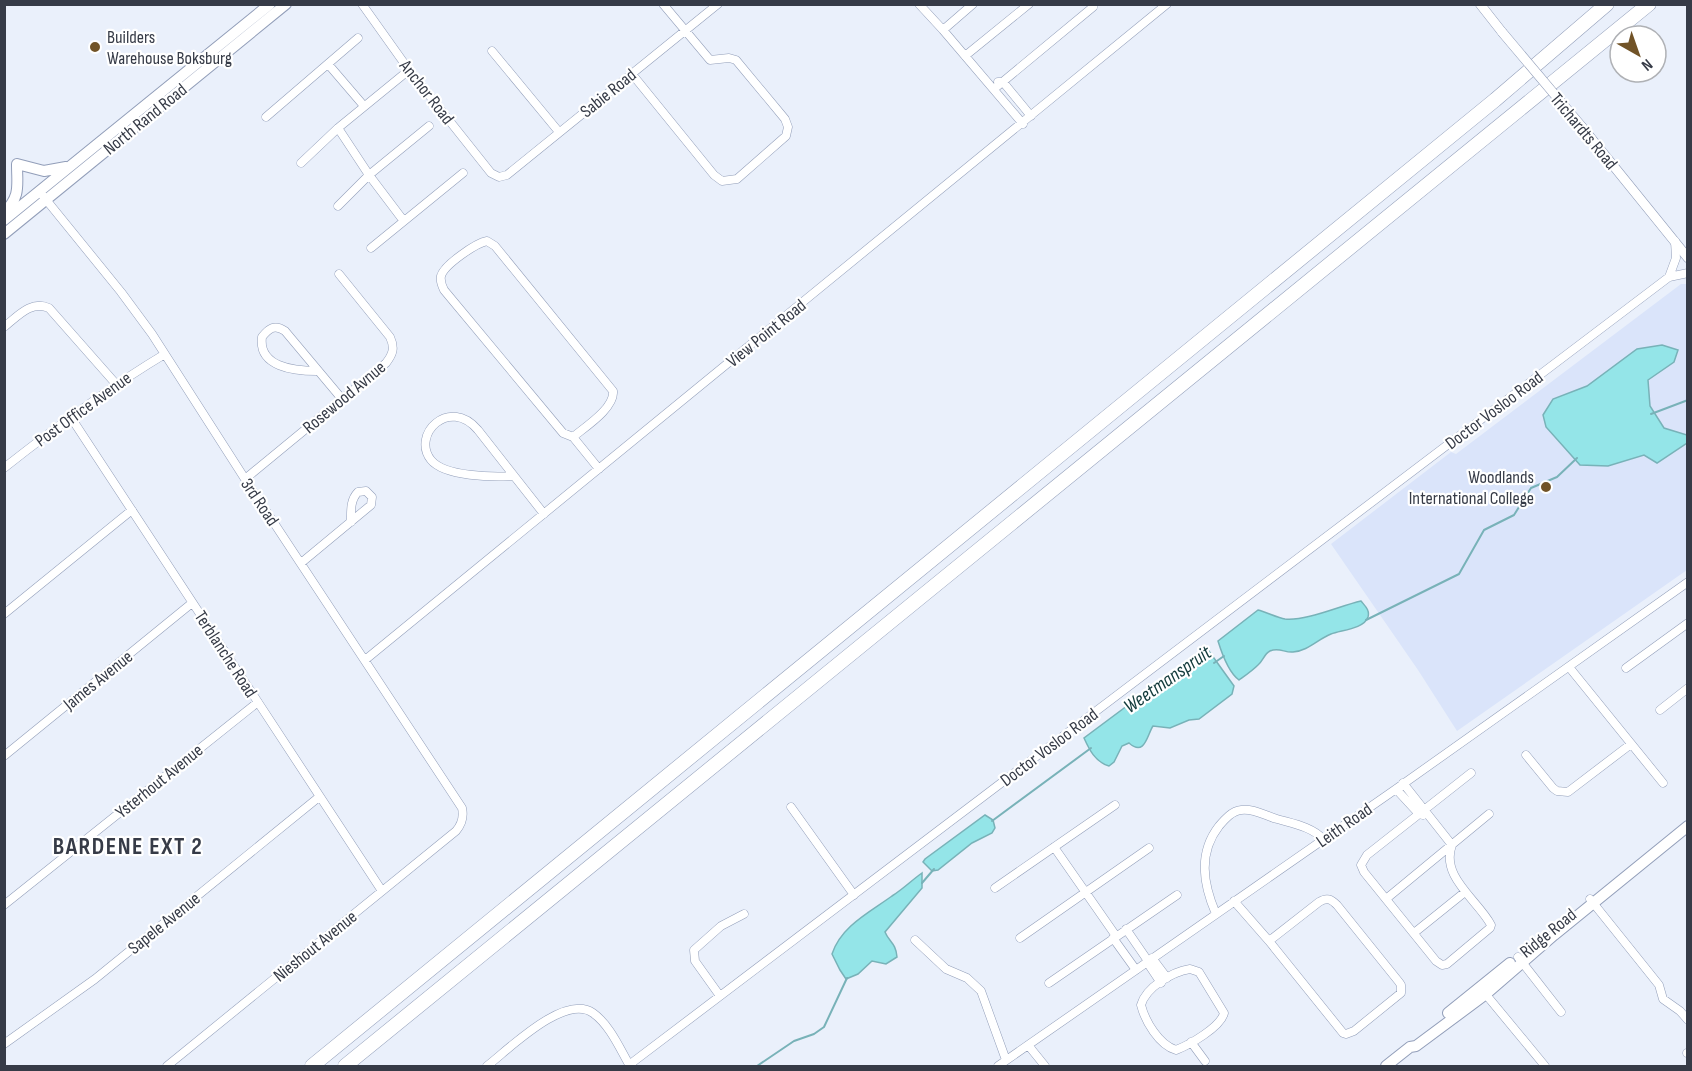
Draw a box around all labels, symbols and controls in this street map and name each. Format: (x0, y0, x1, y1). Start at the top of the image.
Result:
north arrow (1608, 24, 1668, 84)
place label: Builders Warehouse Boksburg (107, 27, 232, 69)
marker: Builders Warehouse Boksburg (88, 40, 102, 54)
text: N (1637, 54, 1656, 74)
street label: Anchor Road (394, 55, 458, 129)
street label: Sabie Road (576, 65, 640, 122)
street label: North Rand Road (99, 79, 191, 159)
street label: Trichardts Road (1546, 89, 1622, 174)
street label: View Point Road (722, 295, 810, 372)
street label: Rosewood Avnue (299, 357, 390, 438)
street label: Doctor Vosloo Road (1441, 367, 1547, 454)
street label: Post Office Avenue (31, 368, 135, 451)
place label: Woodlands International College (1409, 467, 1534, 509)
street label: 3rd Road (236, 475, 283, 530)
marker: Woodlands International College (1539, 480, 1553, 494)
street label: Terblanche Road (190, 607, 261, 701)
water label: Weetmanspruit (1119, 640, 1217, 719)
street label: James Avenue (59, 646, 137, 715)
street label: Doctor Vosloo Road (996, 704, 1102, 791)
street label: Ysterhout Avenue (111, 740, 207, 823)
street label: Leith Road (1312, 799, 1376, 852)
district label: BARDENE EXT 2 (53, 832, 203, 861)
street label: Sapele Avenue (124, 888, 205, 959)
street label: Ridge Road (1516, 904, 1581, 962)
street label: Nieshout Avenue (269, 906, 361, 986)

